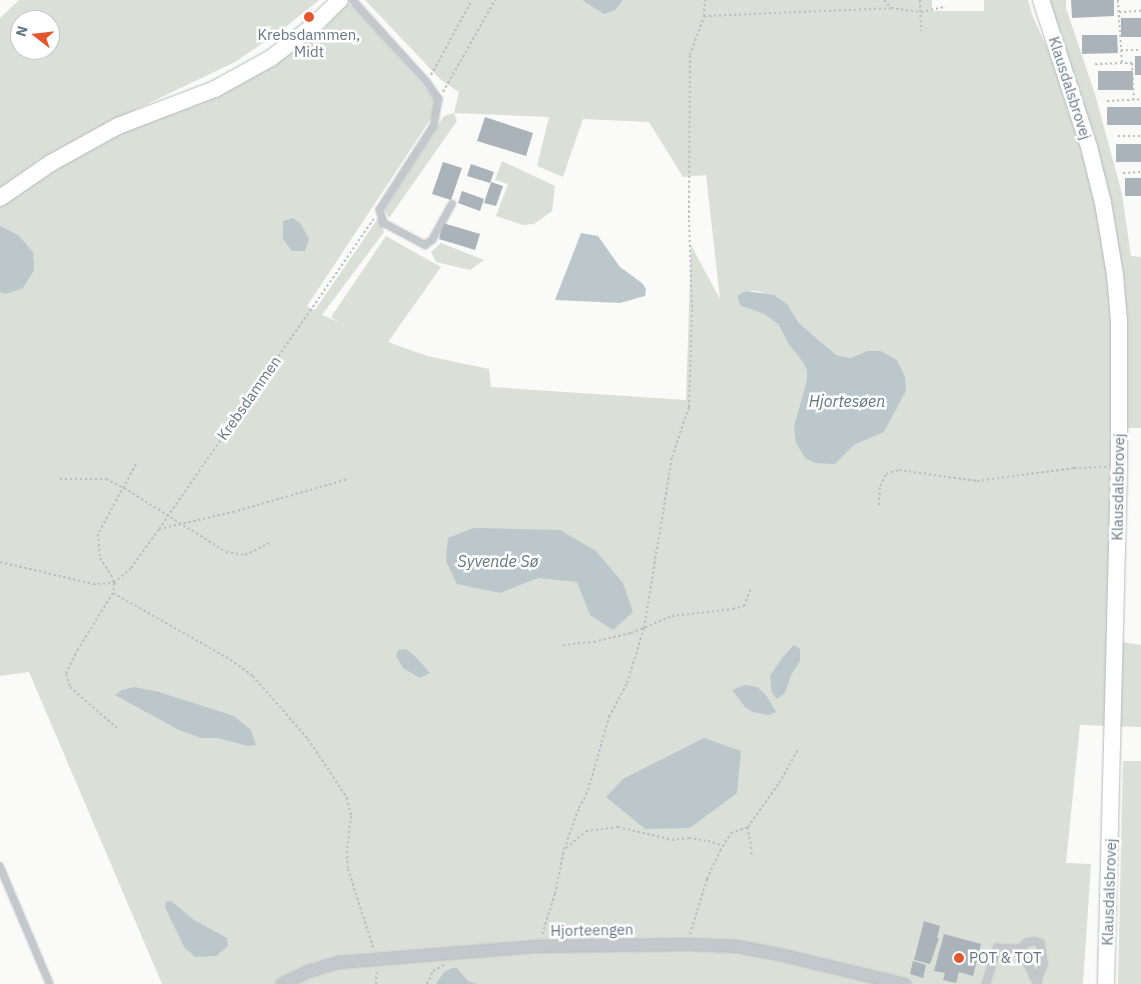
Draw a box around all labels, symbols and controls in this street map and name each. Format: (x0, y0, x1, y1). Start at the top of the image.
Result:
north arrow (10, 10, 60, 60)
marker: Krebsdammen, Midt (303, 11, 315, 23)
text: N (11, 24, 32, 39)
place label: Krebsdammen, Midt (258, 25, 360, 60)
street label: Klausdalsbrovej (1045, 34, 1095, 142)
street label: Krebsdammen (213, 352, 285, 444)
water label: Hjortesøen (809, 391, 885, 411)
street label: Klausdalsbrovej (1108, 433, 1128, 541)
water label: Syvende Sø (457, 551, 539, 571)
street label: Klausdalsbrovej (1098, 838, 1120, 946)
street label: Hjorteengen (550, 920, 634, 940)
place label: POT & TOT (969, 949, 1042, 967)
marker: POT & TOT (953, 952, 965, 964)

